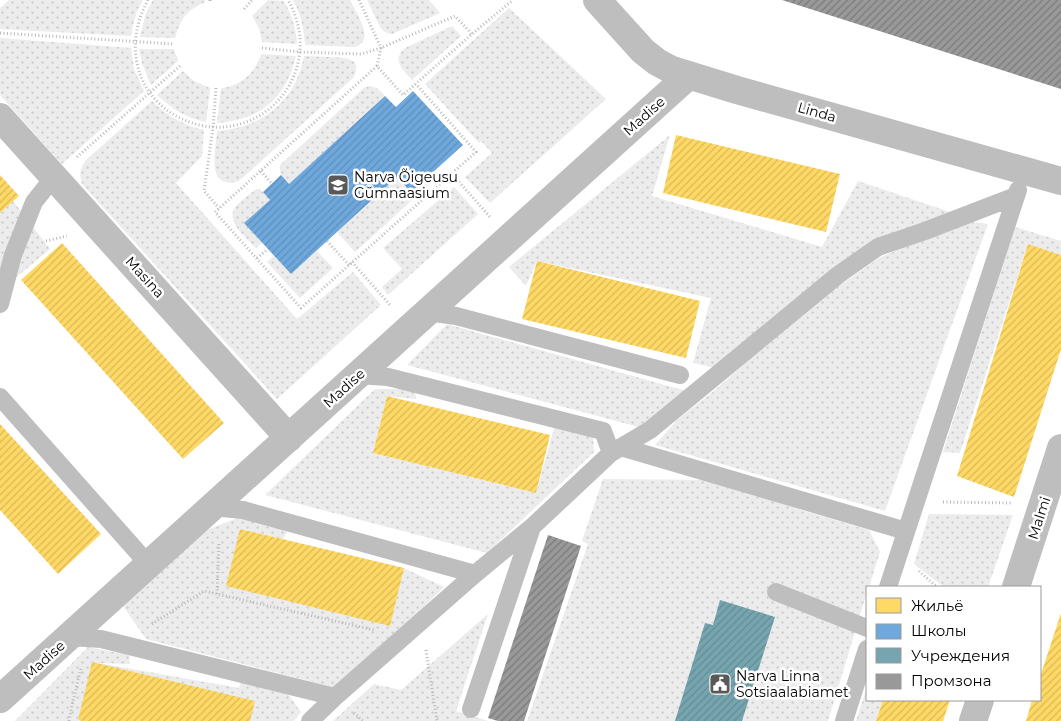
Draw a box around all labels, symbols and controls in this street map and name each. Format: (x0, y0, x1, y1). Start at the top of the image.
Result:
street label: Madise (619, 93, 669, 139)
street label: Linda (796, 98, 838, 126)
place label: Narva Õigeusu Gümnaasium (354, 168, 458, 202)
school or university icon: Narva Õigeusu Gümnaasium (326, 173, 350, 197)
street label: Masina (122, 252, 168, 302)
street label: Madise (319, 365, 369, 411)
street label: Malmi (1024, 494, 1054, 542)
legend (866, 586, 1041, 701)
text: Жильё (911, 596, 964, 615)
text: Школы (911, 621, 967, 640)
street label: Madise (19, 637, 69, 683)
text: Учреждения (911, 646, 1010, 665)
place label: Narva Linna Sotsiaalabiamet (736, 667, 849, 701)
text: Промзона (911, 671, 991, 690)
public building icon: Narva Linna Sotsiaalabiamet (708, 672, 732, 696)

